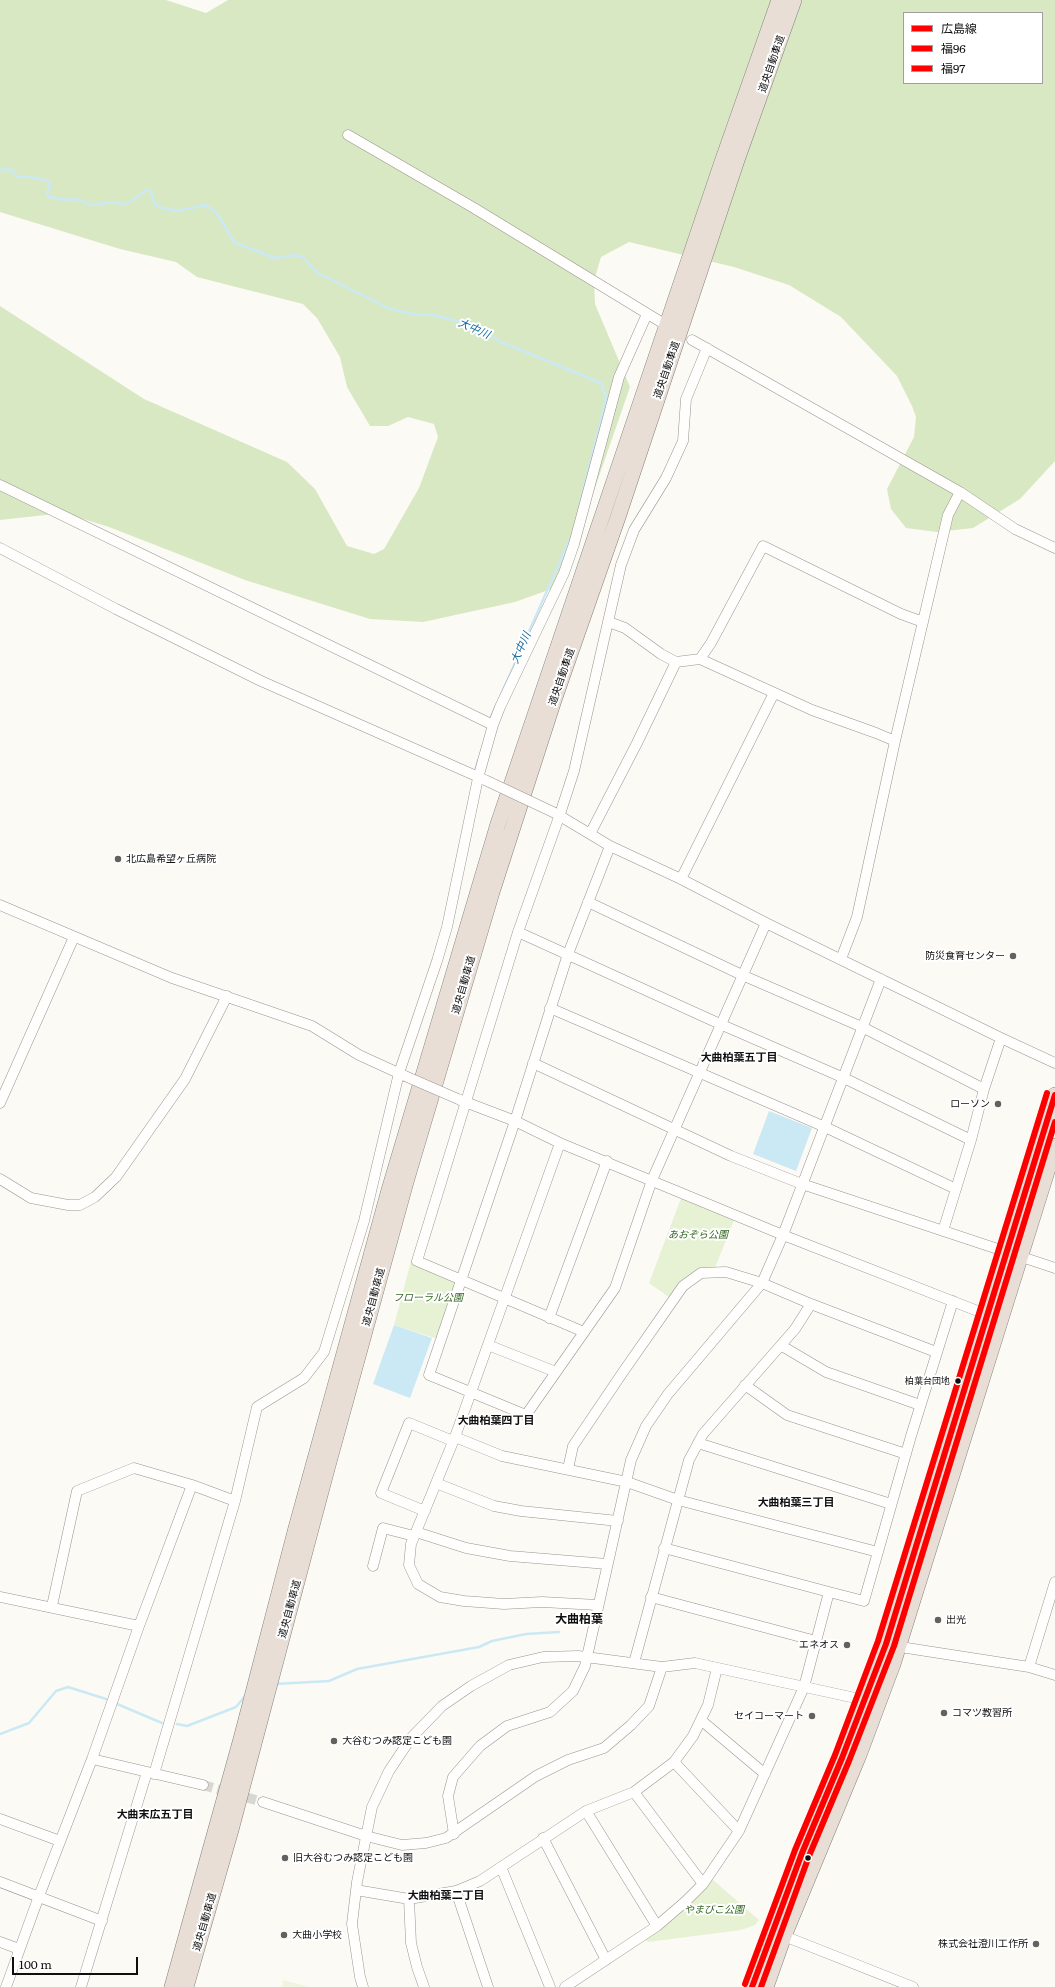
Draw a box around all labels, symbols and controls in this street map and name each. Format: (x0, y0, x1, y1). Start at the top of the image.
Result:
legend (903, 12, 1043, 84)
text: 広島線 (941, 19, 977, 37)
street label: 道央自動車道 (757, 34, 787, 94)
text: 福96 (941, 39, 966, 57)
text: 福97 (941, 59, 965, 77)
water label: 大中川 (456, 316, 492, 342)
street label: 道央自動車道 (652, 340, 682, 400)
water label: 大中川 (508, 630, 534, 666)
street label: 道央自動車道 (547, 647, 577, 707)
place label: 北広島希望ヶ丘病院 (126, 853, 216, 865)
marker: 北広島希望ヶ丘病院 (113, 854, 123, 864)
place label: 防災食育センター (925, 950, 1005, 962)
marker: 防災食育センター (1008, 951, 1018, 961)
street label: 道央自動車道 (450, 955, 478, 1015)
district label: 大曲柏葉五丁目 (701, 1051, 777, 1065)
place label: ローソン (950, 1098, 990, 1110)
marker: ローソン (993, 1099, 1003, 1109)
park label: あおぞら公園 (668, 1229, 728, 1241)
street label: 道央自動車道 (360, 1266, 388, 1328)
park label: フローラル公園 (393, 1292, 463, 1304)
place label: 柏葉台団地 (905, 1376, 950, 1386)
marker: 柏葉台団地 (953, 1376, 963, 1386)
district label: 大曲柏葉四丁目 (458, 1414, 534, 1428)
district label: 大曲柏葉三丁目 (758, 1496, 834, 1510)
street label: 道央自動車道 (276, 1578, 304, 1640)
district label: 大曲柏葉 (555, 1612, 603, 1626)
place label: 出光 (946, 1614, 966, 1626)
marker: 出光 (933, 1615, 943, 1625)
place label: エネオス (799, 1639, 839, 1651)
marker: エネオス (842, 1640, 852, 1650)
place label: コマツ教習所 (952, 1707, 1012, 1719)
marker: コマツ教習所 (939, 1708, 949, 1718)
place label: セイコーマート (734, 1710, 804, 1722)
marker: セイコーマート (807, 1711, 817, 1721)
place label: 大谷むつみ認定こども園 (342, 1735, 452, 1747)
marker: 大谷むつみ認定こども園 (329, 1736, 339, 1746)
district label: 大曲末広五丁目 (117, 1808, 193, 1822)
place label: 旧大谷むつみ認定こども園 (293, 1852, 413, 1864)
marker: 旧大谷むつみ認定こども園 (280, 1853, 290, 1863)
unlabelled marker (803, 1853, 813, 1863)
district label: 大曲柏葉二丁目 (408, 1889, 484, 1903)
street label: 道央自動車道 (191, 1892, 219, 1952)
park label: やまびこ公園 (684, 1904, 744, 1916)
place label: 大曲小学校 (292, 1929, 342, 1941)
marker: 大曲小学校 (279, 1930, 289, 1940)
place label: 株式会社澄川工作所 (938, 1938, 1028, 1950)
marker: 株式会社澄川工作所 (1031, 1939, 1041, 1949)
scale bar (14, 1949, 140, 1975)
text: 100 m (19, 1955, 52, 1973)

